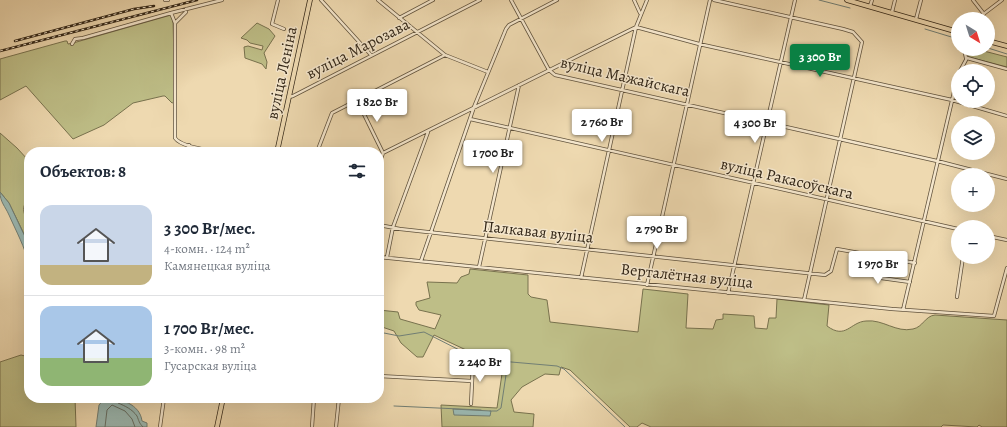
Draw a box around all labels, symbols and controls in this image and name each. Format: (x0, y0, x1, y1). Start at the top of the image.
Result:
north arrow (951, 12, 995, 56)
map controls (951, 12, 995, 264)
street label: вуліца Марозава (303, 13, 414, 85)
street label: вуліца Леніна (261, 24, 303, 122)
pin: 3 300 Br (779, 44, 861, 78)
text: 3 300 Br (799, 48, 841, 65)
street label: вуліца Мажайскага (558, 51, 693, 103)
button: locate (951, 64, 995, 108)
pin: 1 820 Br (336, 89, 418, 123)
text: 1 820 Br (356, 93, 398, 110)
pin: 2 760 Br (561, 109, 643, 143)
pin: 4 300 Br (714, 110, 796, 144)
text: 2 760 Br (581, 113, 623, 130)
text: 4 300 Br (734, 114, 776, 131)
button: layers (951, 116, 995, 160)
pin: 1 700 Br (452, 140, 534, 174)
text: 1 700 Br (472, 144, 514, 161)
street label: вуліца Ракасоўскага (718, 153, 856, 205)
text: Объектов: 8 (40, 160, 126, 183)
icon: filters (346, 160, 368, 182)
button: + (951, 168, 995, 212)
street label: Палкавая вуліца (482, 215, 595, 249)
pin: 2 790 Br (616, 216, 698, 250)
text: 3 300 Br/мес. (164, 217, 256, 240)
text: 2 790 Br (636, 220, 678, 237)
button: − (951, 220, 995, 264)
icon: home (72, 221, 120, 269)
text: 4-комн. · 124 m² (164, 240, 250, 257)
pin: 1 970 Br (837, 251, 919, 285)
text: 1 970 Br (858, 255, 898, 272)
text: Камянецкая вуліца (164, 257, 271, 274)
street label: Верталётная вуліца (620, 258, 755, 294)
text: 1 700 Br/мес. (164, 317, 255, 340)
icon: home (72, 322, 120, 370)
text: 3-комн. · 98 m² (164, 340, 245, 357)
pin: 2 240 Br (439, 349, 521, 383)
text: 2 240 Br (458, 353, 502, 370)
text: Гусарская вуліца (164, 357, 257, 374)

